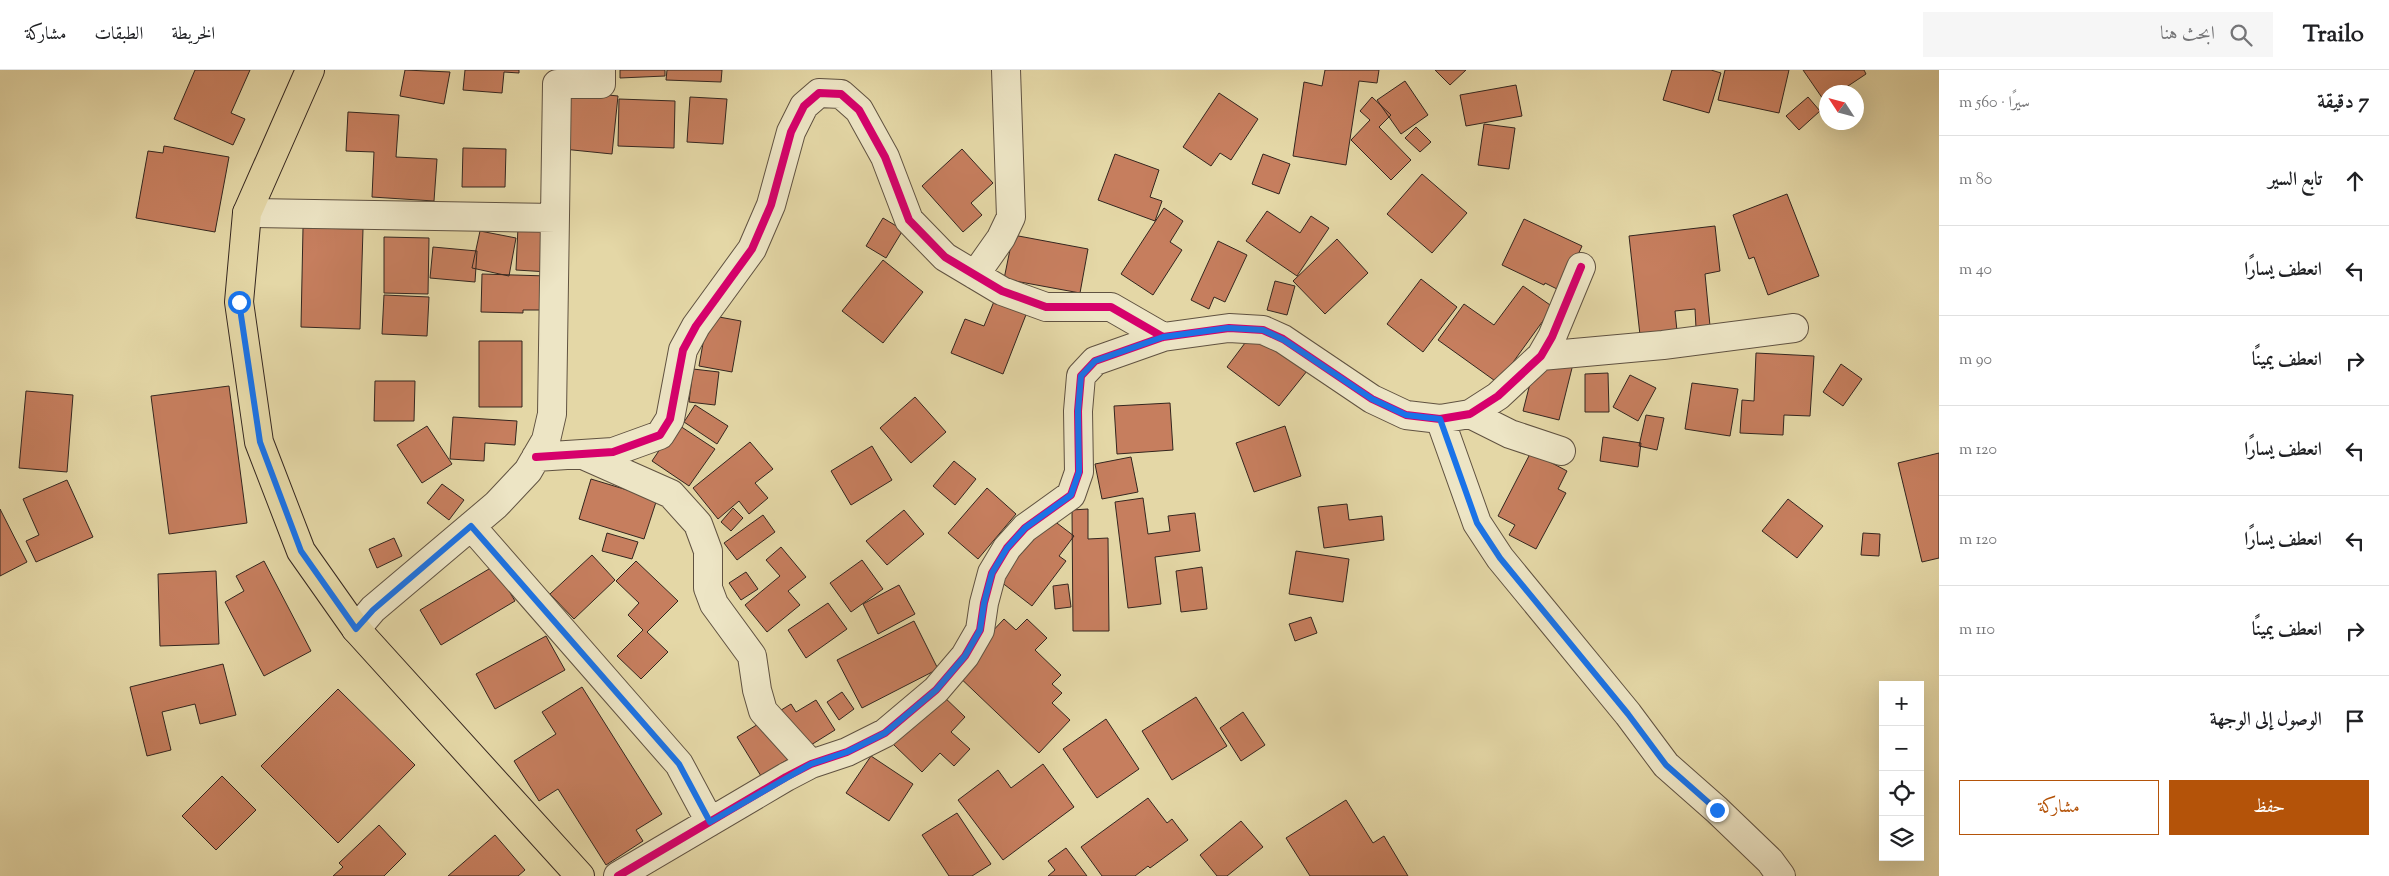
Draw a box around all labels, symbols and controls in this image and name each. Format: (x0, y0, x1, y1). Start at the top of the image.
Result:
search box (1923, 12, 2273, 57)
text: Trailo (2303, 18, 2364, 52)
text: ابحث هنا (2160, 21, 2215, 48)
icon: search (2227, 21, 2255, 49)
text: مشاركة (25, 22, 66, 48)
text: الطبقات (94, 22, 143, 48)
text: الخريطة (171, 22, 215, 48)
north arrow (1819, 85, 1864, 130)
text: 7 دقيقة (2317, 88, 2369, 118)
text: سيرًا · 560 m (1959, 92, 2030, 115)
text: تابع السير (2268, 167, 2322, 194)
icon: ahead (2341, 167, 2369, 195)
text: 80 m (1959, 169, 1992, 192)
text: انعطف يسارًا (2244, 257, 2322, 284)
icon: left (2341, 257, 2369, 285)
text: 40 m (1959, 259, 1992, 282)
route start (228, 291, 251, 314)
text: انعطف يمينًا (2252, 347, 2322, 374)
icon: right (2341, 347, 2369, 375)
text: 90 m (1959, 349, 1992, 372)
text: انعطف يسارًا (2244, 437, 2322, 464)
icon: left (2341, 437, 2369, 465)
text: 120 m (1959, 439, 1997, 462)
text: انعطف يسارًا (2244, 527, 2322, 554)
icon: left (2341, 527, 2369, 555)
text: 120 m (1959, 529, 1997, 552)
text: انعطف يمينًا (2252, 617, 2322, 644)
icon: right (2341, 617, 2369, 645)
text: 110 m (1959, 619, 1995, 642)
map controls (1879, 681, 1924, 861)
button: + (1879, 681, 1924, 726)
text: الوصول إلى الوجهة (2210, 707, 2322, 734)
icon: arrive (2341, 707, 2369, 735)
button: − (1879, 726, 1924, 771)
button: locate (1879, 771, 1924, 816)
button: مشاركة (1959, 780, 2159, 835)
button: حفظ (2169, 780, 2369, 835)
route end (1706, 799, 1729, 822)
button: layers (1879, 816, 1924, 861)

